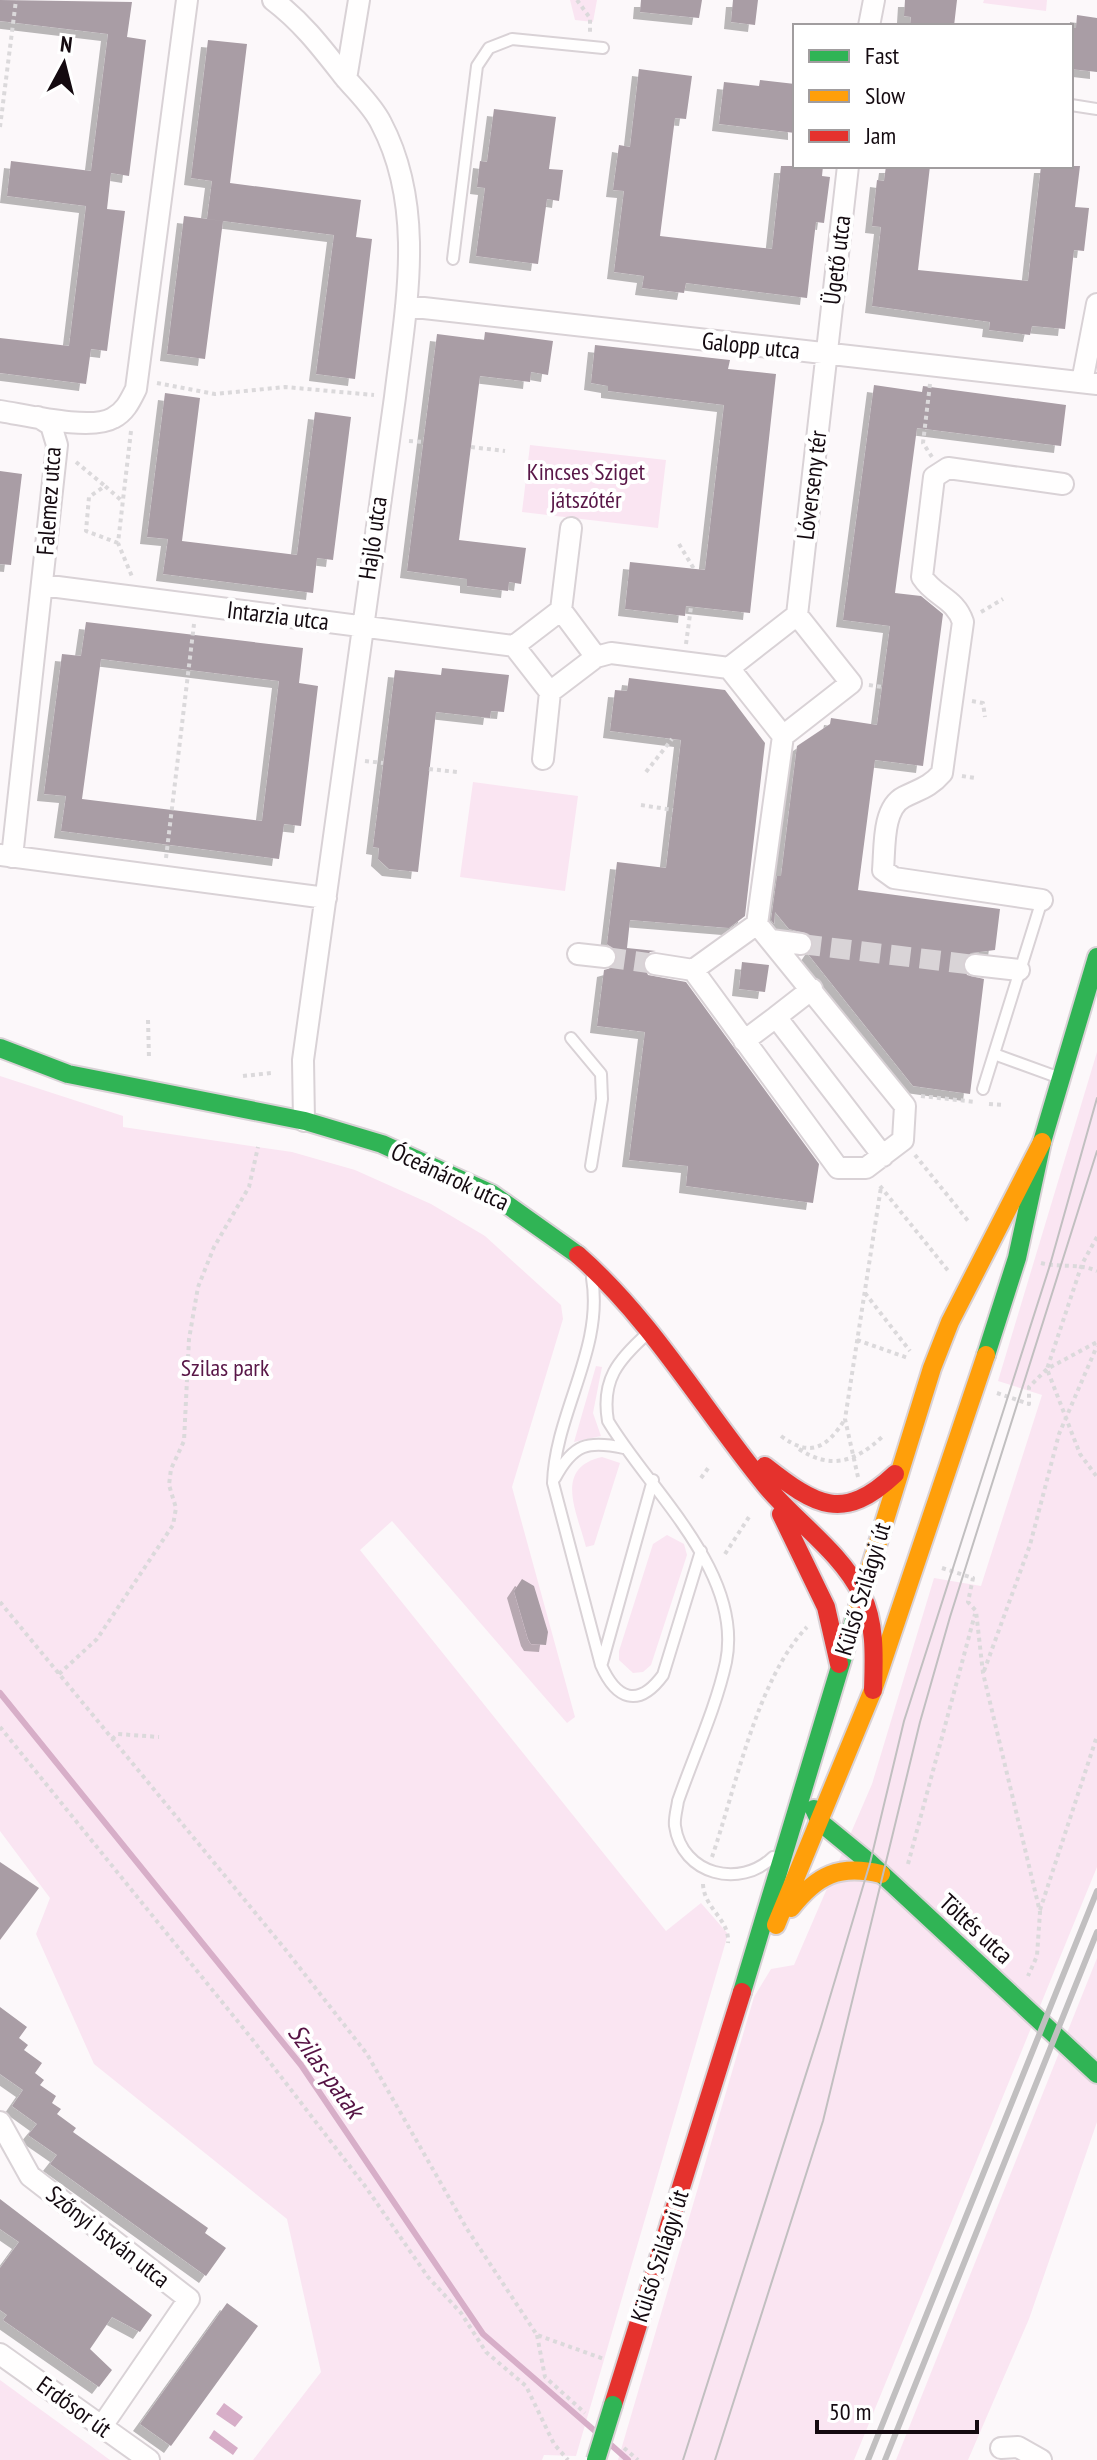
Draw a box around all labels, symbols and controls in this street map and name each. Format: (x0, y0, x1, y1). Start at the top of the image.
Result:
north arrow (24, 24, 104, 104)
legend (793, 24, 1073, 168)
text: N (59, 30, 74, 59)
text: Fast (865, 40, 900, 71)
text: Slow (865, 80, 906, 111)
text: Jam (864, 120, 896, 151)
street label: Ügető utca (816, 214, 857, 306)
street label: Galopp utca (701, 325, 802, 366)
street label: Lóverseny tér (789, 428, 834, 541)
street label: Falemez utca (29, 446, 68, 556)
park label: Kincses Sziget játszótér (527, 456, 646, 515)
street label: Hajló utca (351, 494, 394, 582)
street label: Intarzia utca (225, 594, 331, 637)
street label: Óceánárok utca (386, 1136, 514, 1217)
park label: Szilas park (181, 1352, 270, 1383)
street label: Külső Szilágyi út (828, 1518, 898, 1659)
street label: Töltés utca (933, 1887, 1020, 1970)
water label: Szilas-patak (281, 2017, 373, 2127)
street label: Szőnyi István utca (40, 2179, 176, 2295)
street label: Külső Szilágyi út (624, 2185, 696, 2326)
street label: Erdősor út (31, 2369, 118, 2444)
scale bar (817, 2384, 977, 2434)
text: 50 m (829, 2396, 871, 2427)

